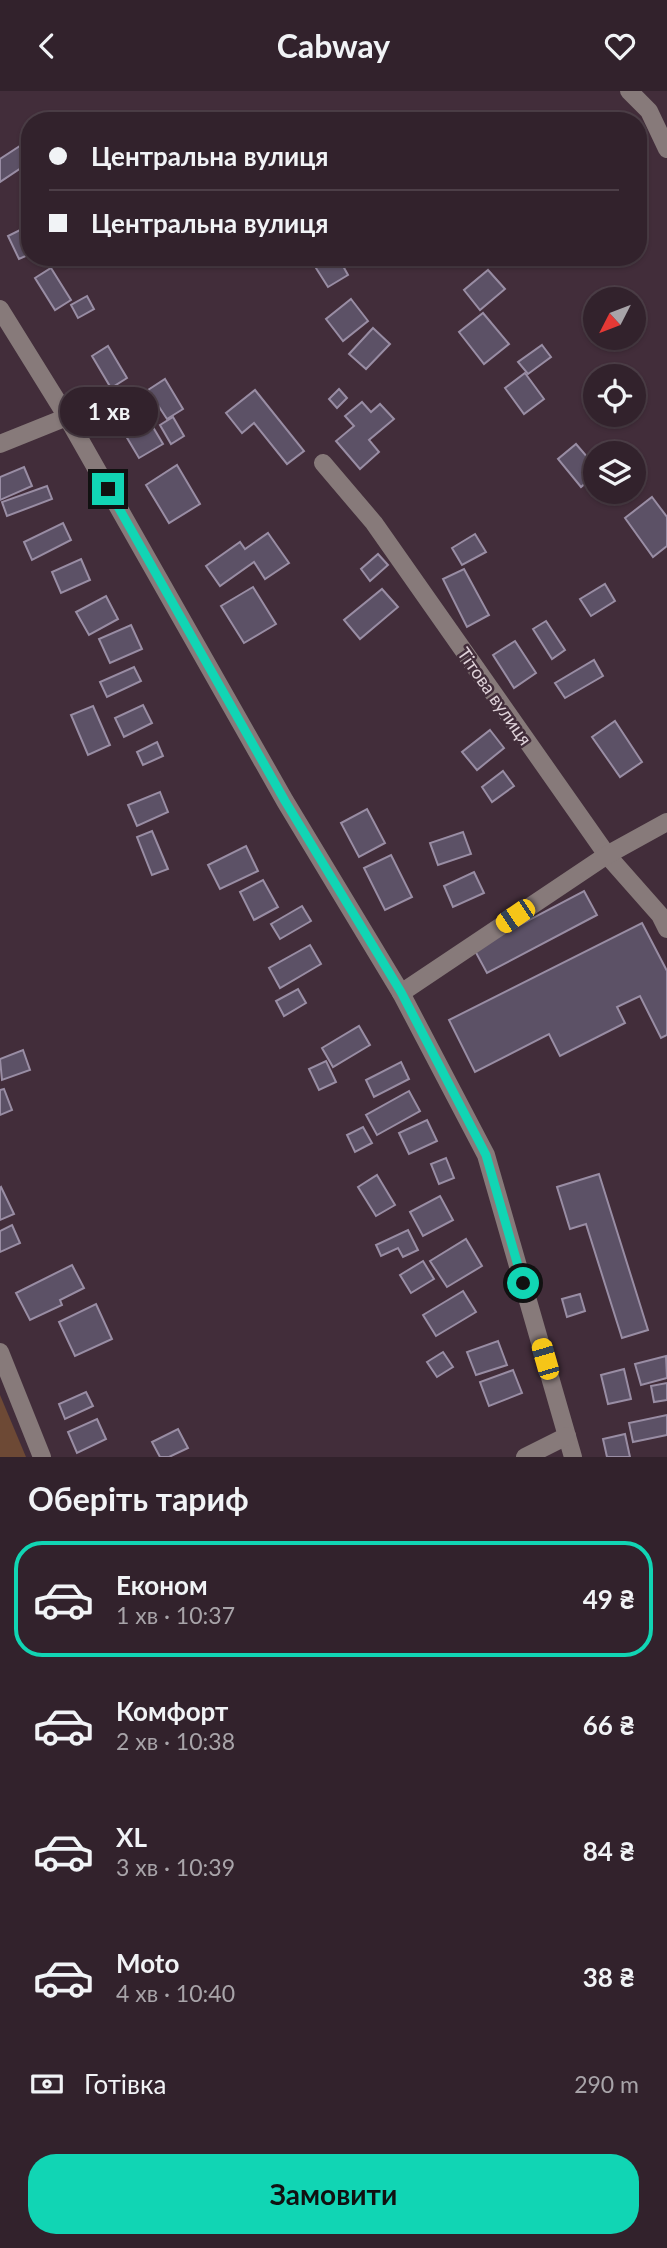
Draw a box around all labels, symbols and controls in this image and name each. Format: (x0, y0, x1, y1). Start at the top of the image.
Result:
text: Cabway (277, 26, 390, 65)
icon: back (28, 27, 66, 65)
icon: heart (601, 27, 639, 65)
text: Центральна вулиця (91, 140, 329, 172)
text: Центральна вулиця (91, 207, 329, 239)
north arrow (583, 287, 646, 350)
map controls (583, 287, 646, 504)
button: locate (583, 364, 646, 427)
callout: 1 хв (59, 387, 157, 437)
text: 1 хв (88, 397, 130, 425)
button: layers (583, 441, 646, 504)
route end (92, 473, 124, 505)
street label: Тітова вулиця (453, 643, 537, 749)
car (492, 896, 539, 936)
route start (507, 1267, 539, 1299)
car (530, 1336, 561, 1382)
text: Оберіть тариф (28, 1479, 249, 1518)
icon: car (32, 1568, 95, 1631)
text: Економ (116, 1569, 208, 1601)
text: 49 ₴ (583, 1583, 635, 1615)
text: 1 хв · 10:37 (116, 1601, 235, 1629)
icon: car (32, 1694, 95, 1757)
text: Комфорт (116, 1695, 228, 1727)
text: 66 ₴ (583, 1709, 635, 1741)
text: 2 хв · 10:38 (116, 1727, 235, 1755)
icon: car (32, 1820, 95, 1883)
text: XL (116, 1821, 147, 1853)
text: 84 ₴ (583, 1835, 635, 1867)
text: 3 хв · 10:39 (116, 1853, 235, 1881)
icon: car (32, 1946, 95, 2009)
text: Moto (116, 1947, 179, 1979)
text: 38 ₴ (583, 1961, 635, 1993)
text: 4 хв · 10:40 (116, 1979, 235, 2007)
icon: cash (28, 2065, 66, 2103)
text: Готівка (84, 2068, 166, 2100)
text: 290 m (574, 2070, 639, 2098)
button: Замовити (28, 2154, 639, 2234)

